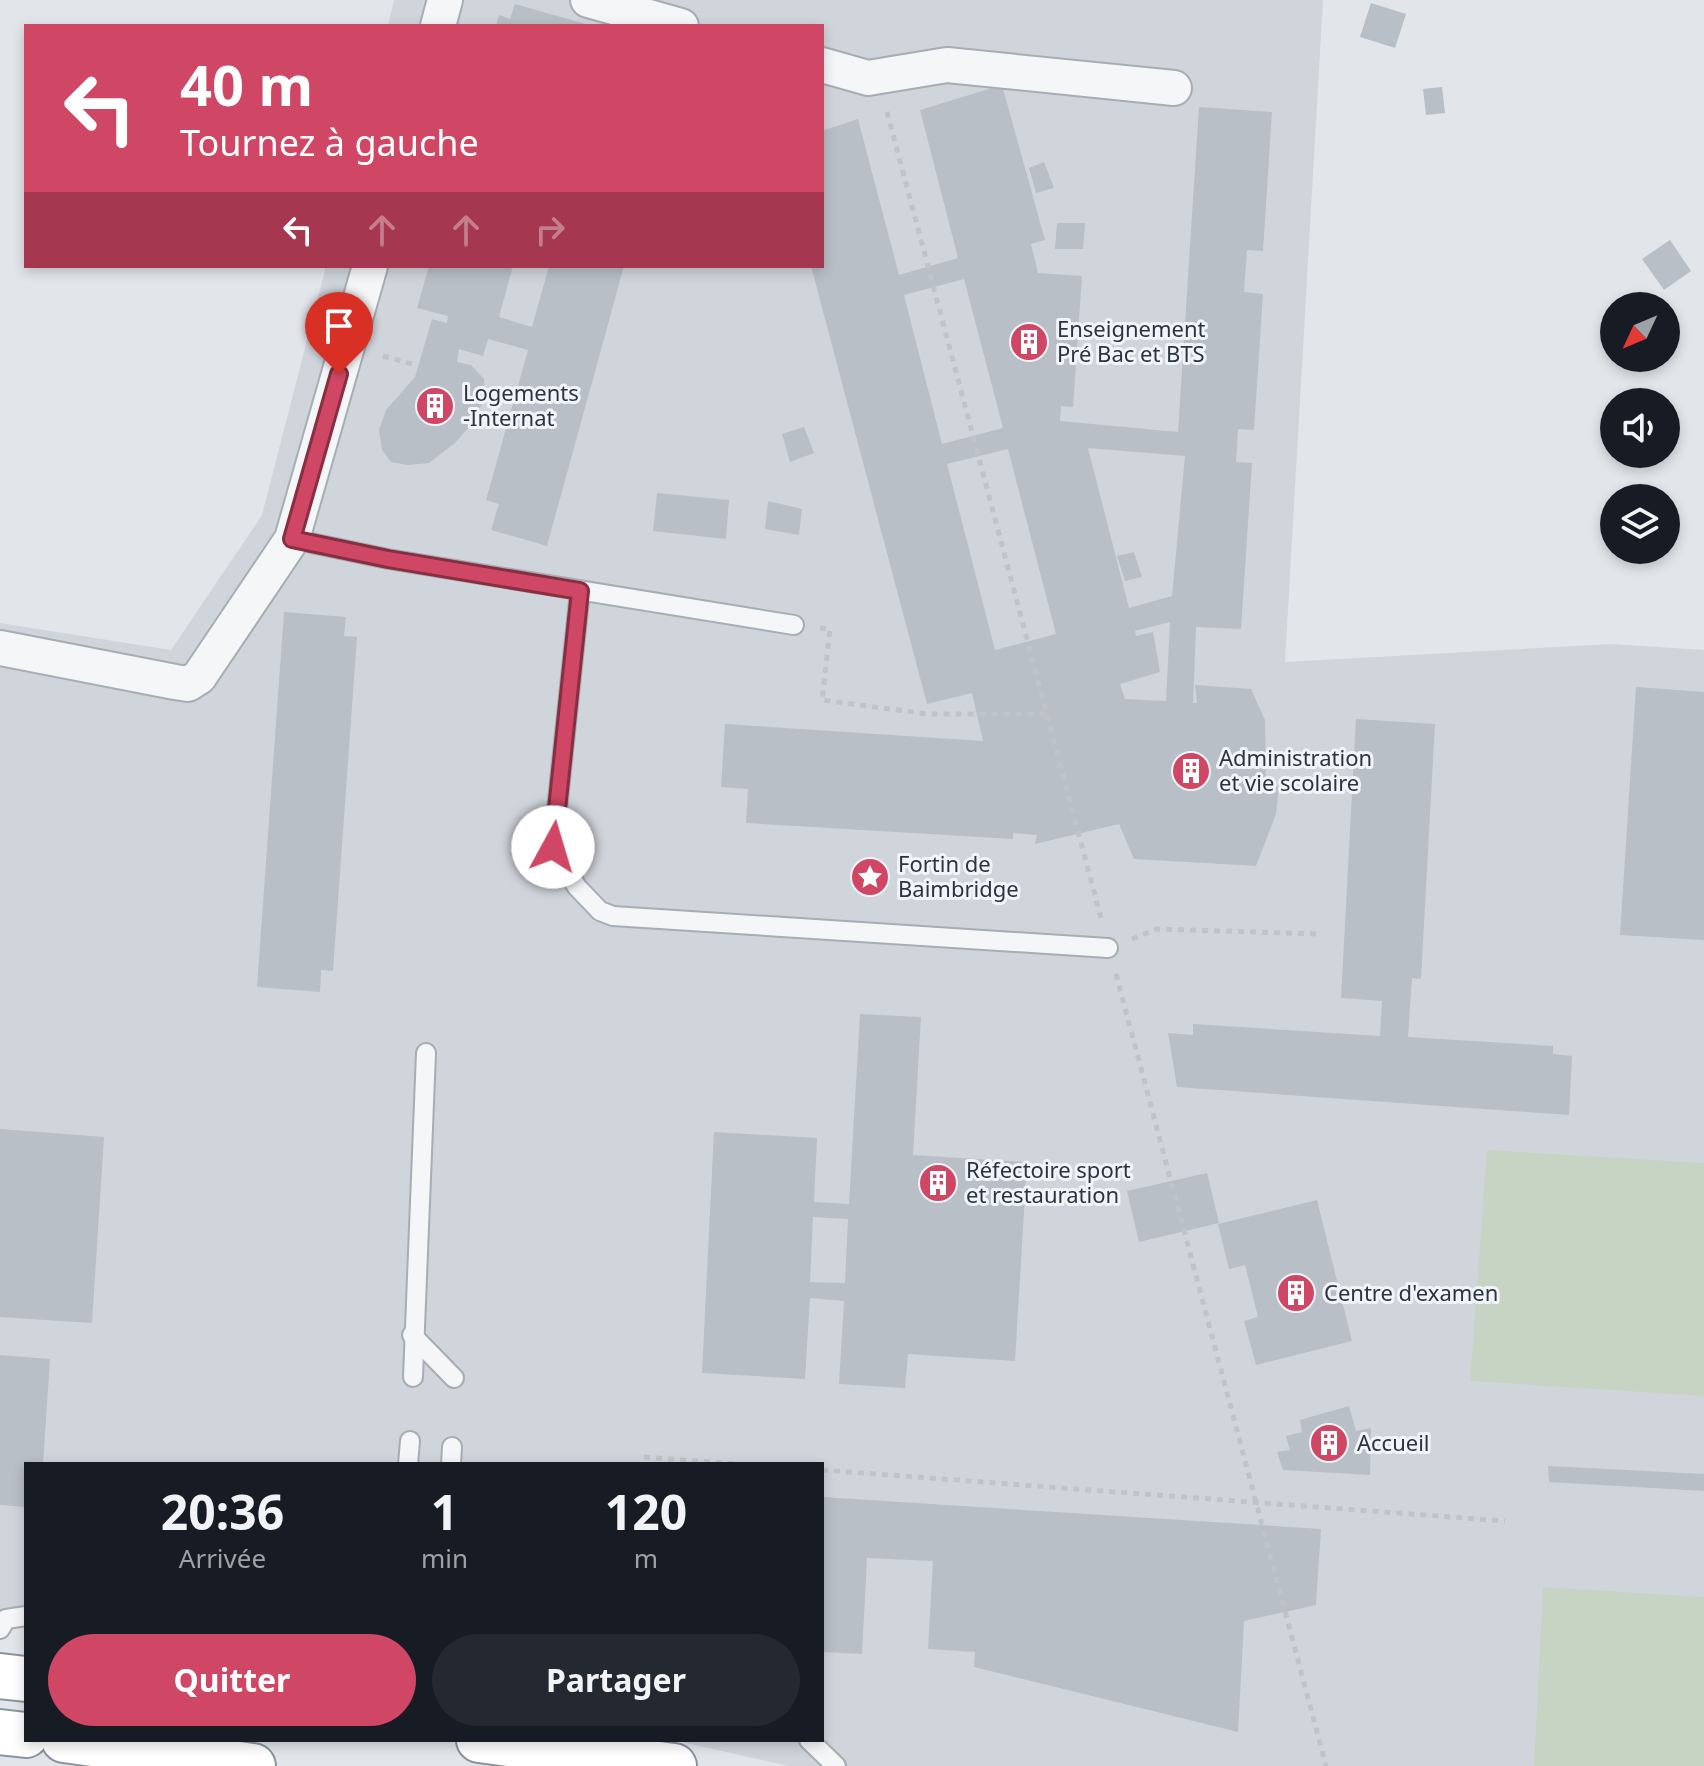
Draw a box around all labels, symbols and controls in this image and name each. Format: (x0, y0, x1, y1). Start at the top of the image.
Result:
text: 40 m (180, 46, 313, 122)
icon: left (48, 56, 152, 160)
text: Tournez à gauche (180, 118, 479, 167)
icon: left (276, 208, 320, 252)
icon: ahead (360, 208, 404, 252)
icon: ahead (444, 208, 488, 252)
icon: right (528, 208, 572, 252)
pin (305, 292, 373, 374)
north arrow (1600, 292, 1680, 372)
map controls (1600, 292, 1680, 564)
icon: arrive (317, 304, 361, 348)
place label: Enseignement Pré Bac et BTS (1057, 313, 1206, 368)
building icon: Enseignement Pré Bac et BTS (1008, 321, 1050, 363)
place label: Logements -Internat (463, 377, 579, 432)
building icon: Logements -Internat (414, 385, 456, 427)
button: sound (1600, 388, 1680, 468)
button: layers (1600, 484, 1680, 564)
place label: Administration et vie scolaire (1219, 742, 1372, 797)
building icon: Administration et vie scolaire (1170, 750, 1212, 792)
position arrow (511, 805, 595, 889)
place label: Fortin de Baimbridge (898, 848, 1019, 903)
place icon: Fortin de Baimbridge (849, 856, 891, 898)
place label: Réfectoire sport et restauration (966, 1154, 1131, 1209)
building icon: Réfectoire sport et restauration (917, 1162, 959, 1204)
building icon: Centre d'examen (1275, 1272, 1317, 1314)
place label: Centre d'examen (1324, 1277, 1498, 1307)
building icon: Accueil (1308, 1422, 1350, 1464)
place label: Accueil (1357, 1427, 1430, 1457)
text: 20:36 (161, 1479, 284, 1544)
text: 1 (431, 1479, 458, 1544)
text: 120 (605, 1479, 687, 1544)
text: Arrivée (179, 1540, 266, 1576)
text: min (421, 1540, 468, 1576)
text: m (634, 1540, 658, 1576)
button: Quitter (48, 1634, 416, 1726)
button: Partager (432, 1634, 800, 1726)

